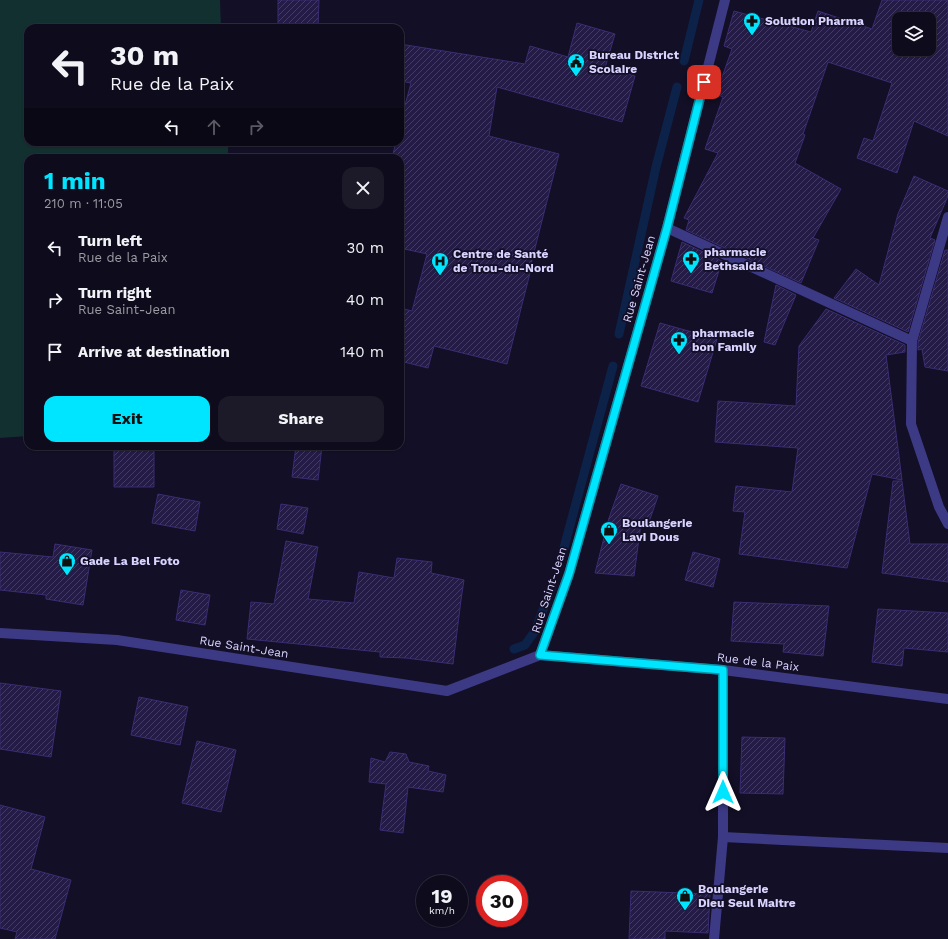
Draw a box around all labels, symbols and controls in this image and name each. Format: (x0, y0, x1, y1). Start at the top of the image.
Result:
pharmacy icon: Solution Pharma (742, 11, 762, 36)
map controls (892, 12, 936, 56)
button: layers (892, 12, 936, 56)
place label: Solution Pharma (765, 14, 864, 28)
text: 30 m (110, 39, 179, 72)
icon: left (44, 40, 96, 92)
place label: Bureau District Scolaire (589, 48, 680, 76)
public building icon: Bureau District Scolaire (566, 52, 586, 77)
pin (687, 65, 721, 99)
icon: arrive (693, 71, 715, 93)
text: Rue de la Paix (110, 73, 234, 94)
icon: left (161, 116, 183, 138)
icon: ahead (203, 116, 225, 138)
icon: right (245, 116, 267, 138)
text: 1 min (44, 167, 106, 195)
button: close (342, 167, 384, 209)
text: 210 m · 11:05 (44, 196, 123, 211)
text: Turn left (78, 232, 142, 250)
street label: Rue Saint-Jean (620, 234, 658, 324)
icon: left (44, 237, 66, 259)
text: 30 m (347, 239, 384, 257)
place label: pharmacie Bethsaida (704, 245, 767, 273)
place label: Centre de Santé de Trou-du-Nord (453, 247, 554, 275)
pharmacy icon: pharmacie Bethsaida (681, 249, 701, 274)
text: Rue de la Paix (78, 250, 168, 265)
hospital icon: Centre de Santé de Trou-du-Nord (430, 251, 450, 276)
text: Turn right (78, 284, 151, 302)
icon: right (44, 289, 66, 311)
text: 40 m (346, 291, 384, 309)
text: Rue Saint-Jean (78, 302, 176, 317)
place label: pharmacie bon Family (692, 326, 757, 354)
pharmacy icon: pharmacie bon Family (669, 330, 689, 355)
icon: arrive (44, 341, 66, 363)
text: Arrive at destination (78, 343, 230, 361)
text: 140 m (340, 343, 384, 361)
button: Exit (44, 396, 210, 442)
button: Share (218, 396, 384, 442)
place label: Boulangerie Lavi Dous (622, 516, 693, 544)
shop icon: Boulangerie Lavi Dous (599, 520, 619, 545)
street label: Rue Saint-Jean (528, 545, 570, 635)
shop icon: Gade La Bel Foto (57, 551, 77, 576)
place label: Gade La Bel Foto (80, 554, 180, 568)
street label: Rue Saint-Jean (198, 633, 290, 661)
street label: Rue de la Paix (716, 650, 800, 674)
position arrow (702, 771, 744, 813)
speed limit sign: 30 (476, 875, 528, 927)
place label: Boulangerie Dieu Seul Maitre (698, 882, 796, 910)
text: 19 (432, 884, 452, 908)
shop icon: Boulangerie Dieu Seul Maitre (675, 886, 695, 911)
text: km/h (429, 905, 455, 916)

